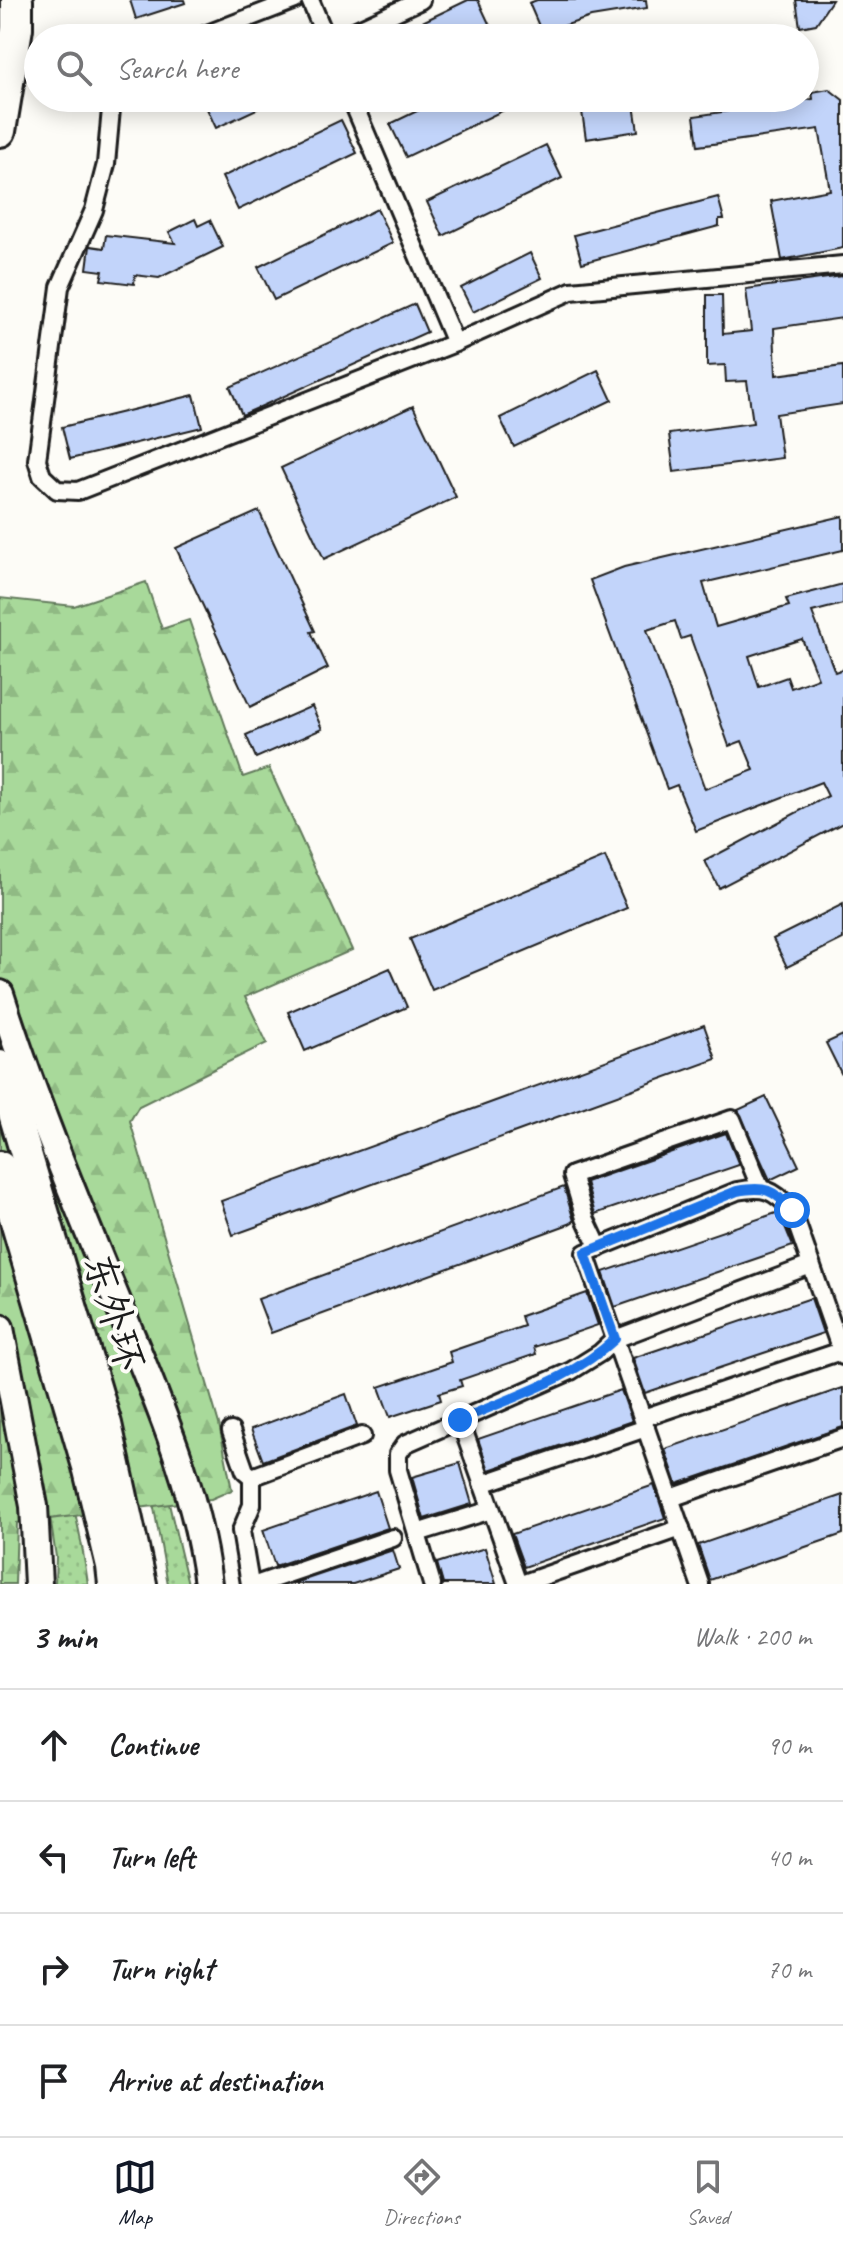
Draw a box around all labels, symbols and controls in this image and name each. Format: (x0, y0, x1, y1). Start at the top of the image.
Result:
search box (24, 24, 819, 112)
icon: search (52, 46, 96, 90)
text: Search here (116, 49, 238, 87)
route start (774, 1192, 810, 1228)
street label: 东外环 (73, 1247, 155, 1377)
route end (442, 1402, 478, 1438)
text: 3 min (32, 1615, 97, 1658)
text: Walk · 200 m (694, 1620, 811, 1653)
icon: ahead (32, 1723, 76, 1767)
text: Continue (108, 1726, 198, 1764)
text: 90 m (767, 1729, 811, 1762)
icon: left (32, 1835, 76, 1879)
text: Turn left (108, 1838, 195, 1876)
text: 40 m (767, 1841, 811, 1874)
icon: right (32, 1947, 76, 1991)
text: Turn right (108, 1950, 213, 1988)
text: 70 m (767, 1953, 811, 1986)
icon: arrive (32, 2059, 76, 2103)
text: Arrive at destination (108, 2062, 323, 2100)
tab: Map (113, 2155, 157, 2231)
tab: Directions (383, 2155, 460, 2231)
tab: Saved (686, 2155, 730, 2231)

